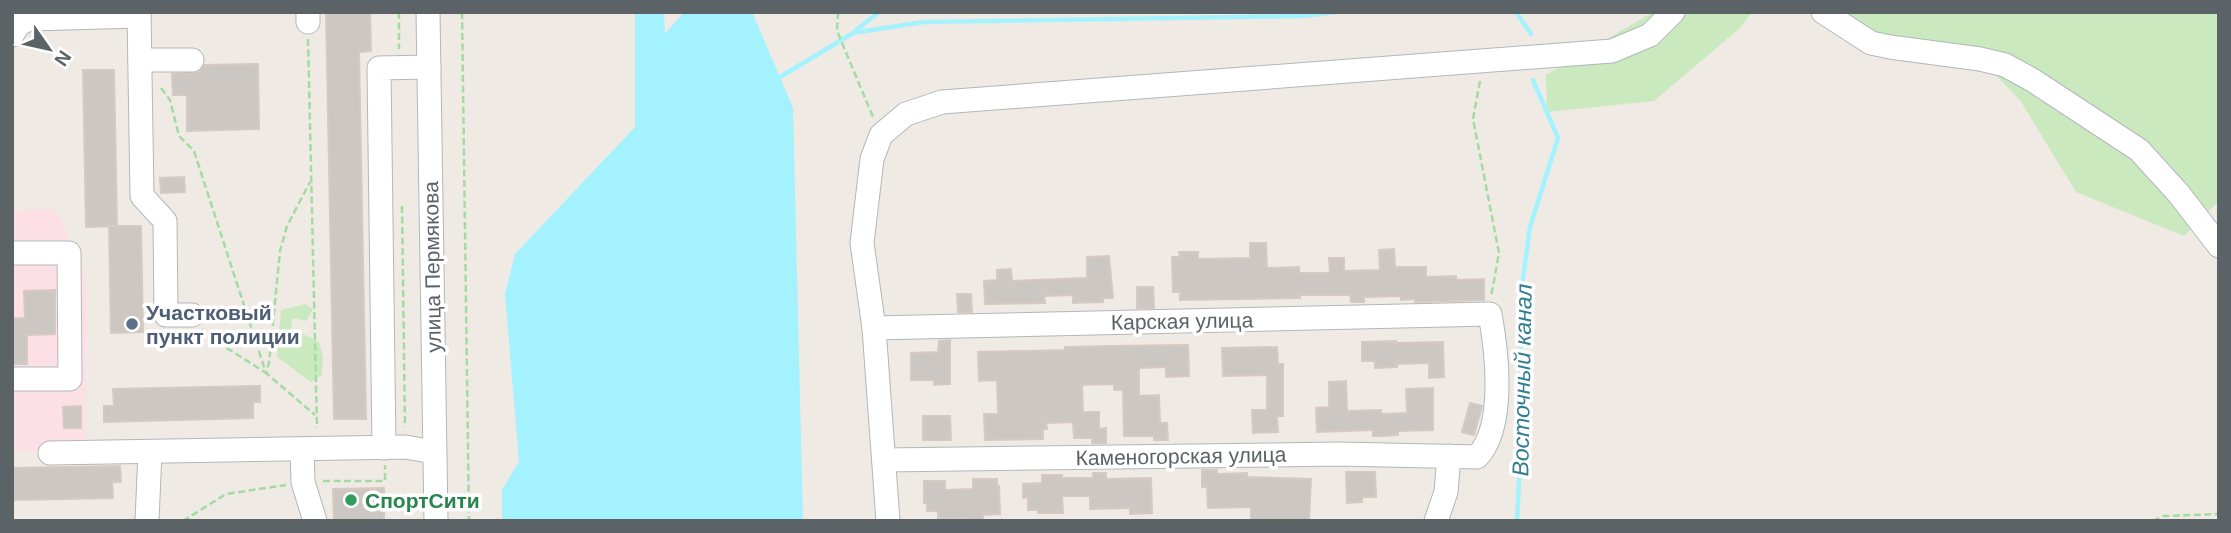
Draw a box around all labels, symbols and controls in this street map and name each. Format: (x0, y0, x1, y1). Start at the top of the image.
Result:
north arrow (14, 14, 84, 84)
text: N (50, 47, 75, 70)
street label: улица Пермякова (419, 181, 445, 353)
water label: Восточный канал (1507, 283, 1537, 477)
place label: Участковый пункт полиции (146, 301, 300, 348)
street label: Карская улица (1111, 308, 1254, 334)
marker: Участковый пункт полиции (124, 316, 140, 332)
street label: Каменогорская улица (1075, 443, 1287, 469)
place label: СпортСити (365, 489, 480, 512)
marker: СпортСити (343, 492, 359, 508)

